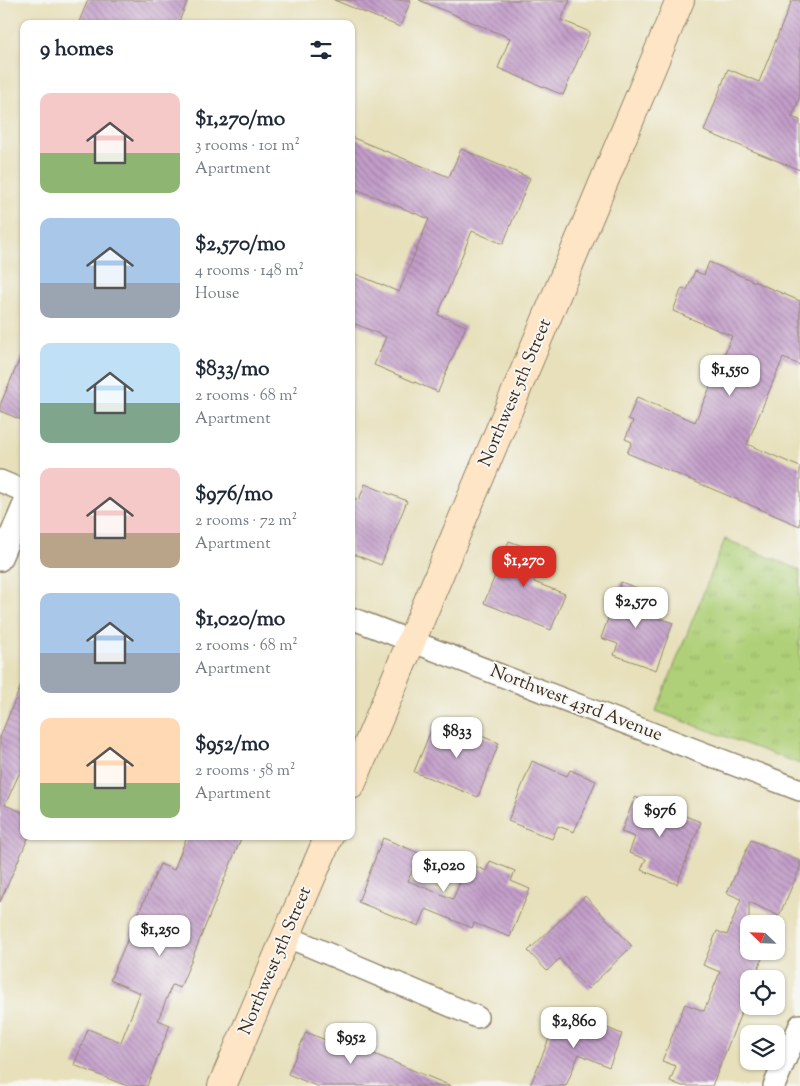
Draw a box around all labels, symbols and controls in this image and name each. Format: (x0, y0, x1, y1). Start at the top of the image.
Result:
text: 9 homes (40, 35, 113, 65)
icon: filters (307, 36, 335, 64)
text: $1,270/mo (195, 105, 285, 135)
icon: home (80, 113, 140, 173)
text: 3 rooms · 101 m² (195, 135, 300, 158)
text: Apartment (195, 158, 271, 181)
text: $2,570/mo (195, 230, 286, 260)
icon: home (80, 238, 140, 298)
text: 4 rooms · 148 m² (195, 260, 304, 283)
text: House (195, 283, 239, 306)
street label: Northwest 5th Street (473, 315, 559, 471)
pin: $1,550 (689, 354, 771, 397)
text: $833/mo (195, 355, 270, 385)
text: $1,550 (711, 359, 749, 382)
icon: home (80, 363, 140, 423)
text: 2 rooms · 68 m² (195, 385, 298, 408)
text: Apartment (195, 408, 271, 431)
text: $976/mo (195, 480, 273, 510)
icon: home (80, 488, 140, 548)
text: 2 rooms · 72 m² (195, 510, 297, 533)
text: Apartment (195, 533, 271, 556)
pin: $1,270 (483, 546, 565, 588)
text: $1,270 (503, 550, 545, 573)
pin: $2,570 (595, 586, 677, 629)
text: $2,570 (615, 591, 657, 614)
text: $1,020/mo (195, 605, 285, 635)
icon: home (80, 613, 140, 673)
text: 2 rooms · 68 m² (195, 635, 298, 658)
text: Apartment (195, 658, 271, 681)
street label: Northwest 43rd Avenue (486, 659, 666, 749)
pin: $833 (427, 716, 487, 759)
text: $833 (442, 721, 472, 744)
text: $952/mo (195, 730, 270, 760)
icon: home (80, 738, 140, 798)
text: 2 rooms · 58 m² (195, 760, 295, 783)
text: Apartment (195, 783, 271, 806)
pin: $976 (630, 796, 690, 838)
text: $976 (644, 800, 676, 823)
pin: $1,020 (403, 850, 485, 893)
text: $1,020 (423, 855, 465, 878)
street label: Northwest 5th Street (233, 883, 319, 1039)
pin: $1,250 (119, 914, 201, 957)
north arrow (740, 915, 785, 960)
map controls (740, 915, 785, 1070)
text: $1,250 (140, 919, 180, 942)
button: locate (740, 970, 785, 1015)
pin: $2,860 (533, 1006, 615, 1049)
text: $2,860 (552, 1011, 596, 1034)
pin: $952 (321, 1022, 381, 1065)
button: layers (740, 1025, 785, 1070)
text: $952 (336, 1027, 366, 1050)

